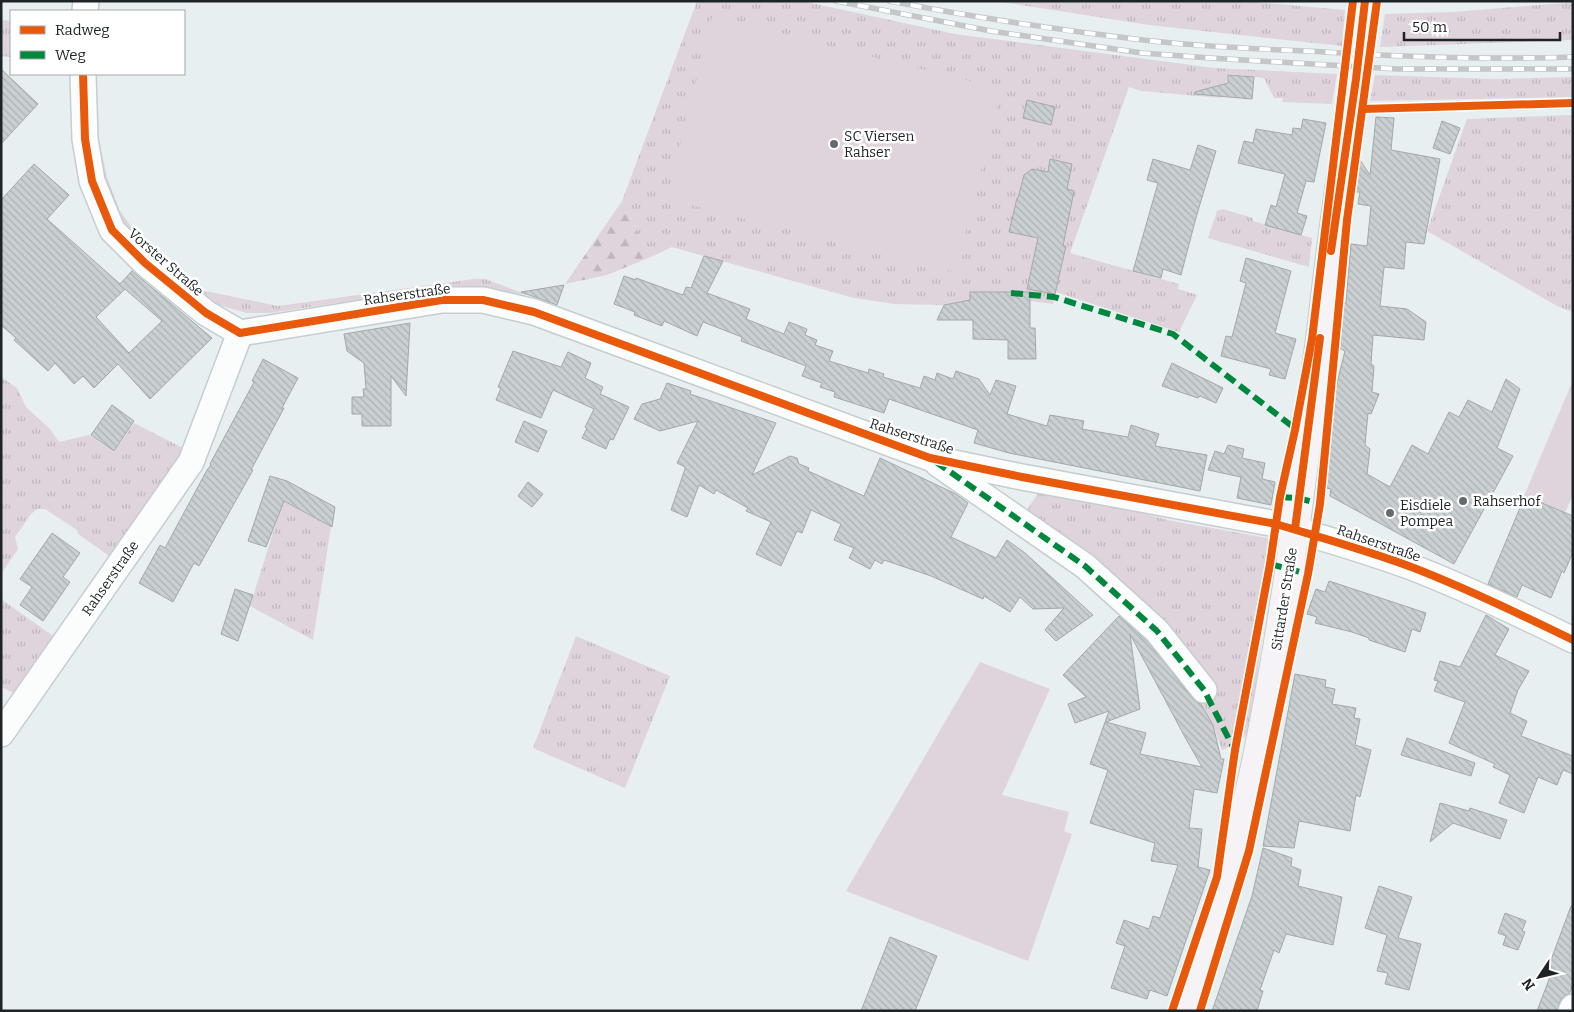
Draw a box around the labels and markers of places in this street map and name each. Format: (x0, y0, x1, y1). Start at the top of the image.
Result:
place label: SC Viersen Rahser (844, 128, 914, 161)
marker: SC Viersen Rahser (828, 138, 840, 150)
place label: Rahserhof (1473, 493, 1541, 510)
marker: Rahserhof (1457, 495, 1469, 507)
place label: Eisdiele Pompea (1400, 497, 1454, 530)
marker: Eisdiele Pompea (1384, 507, 1396, 519)

